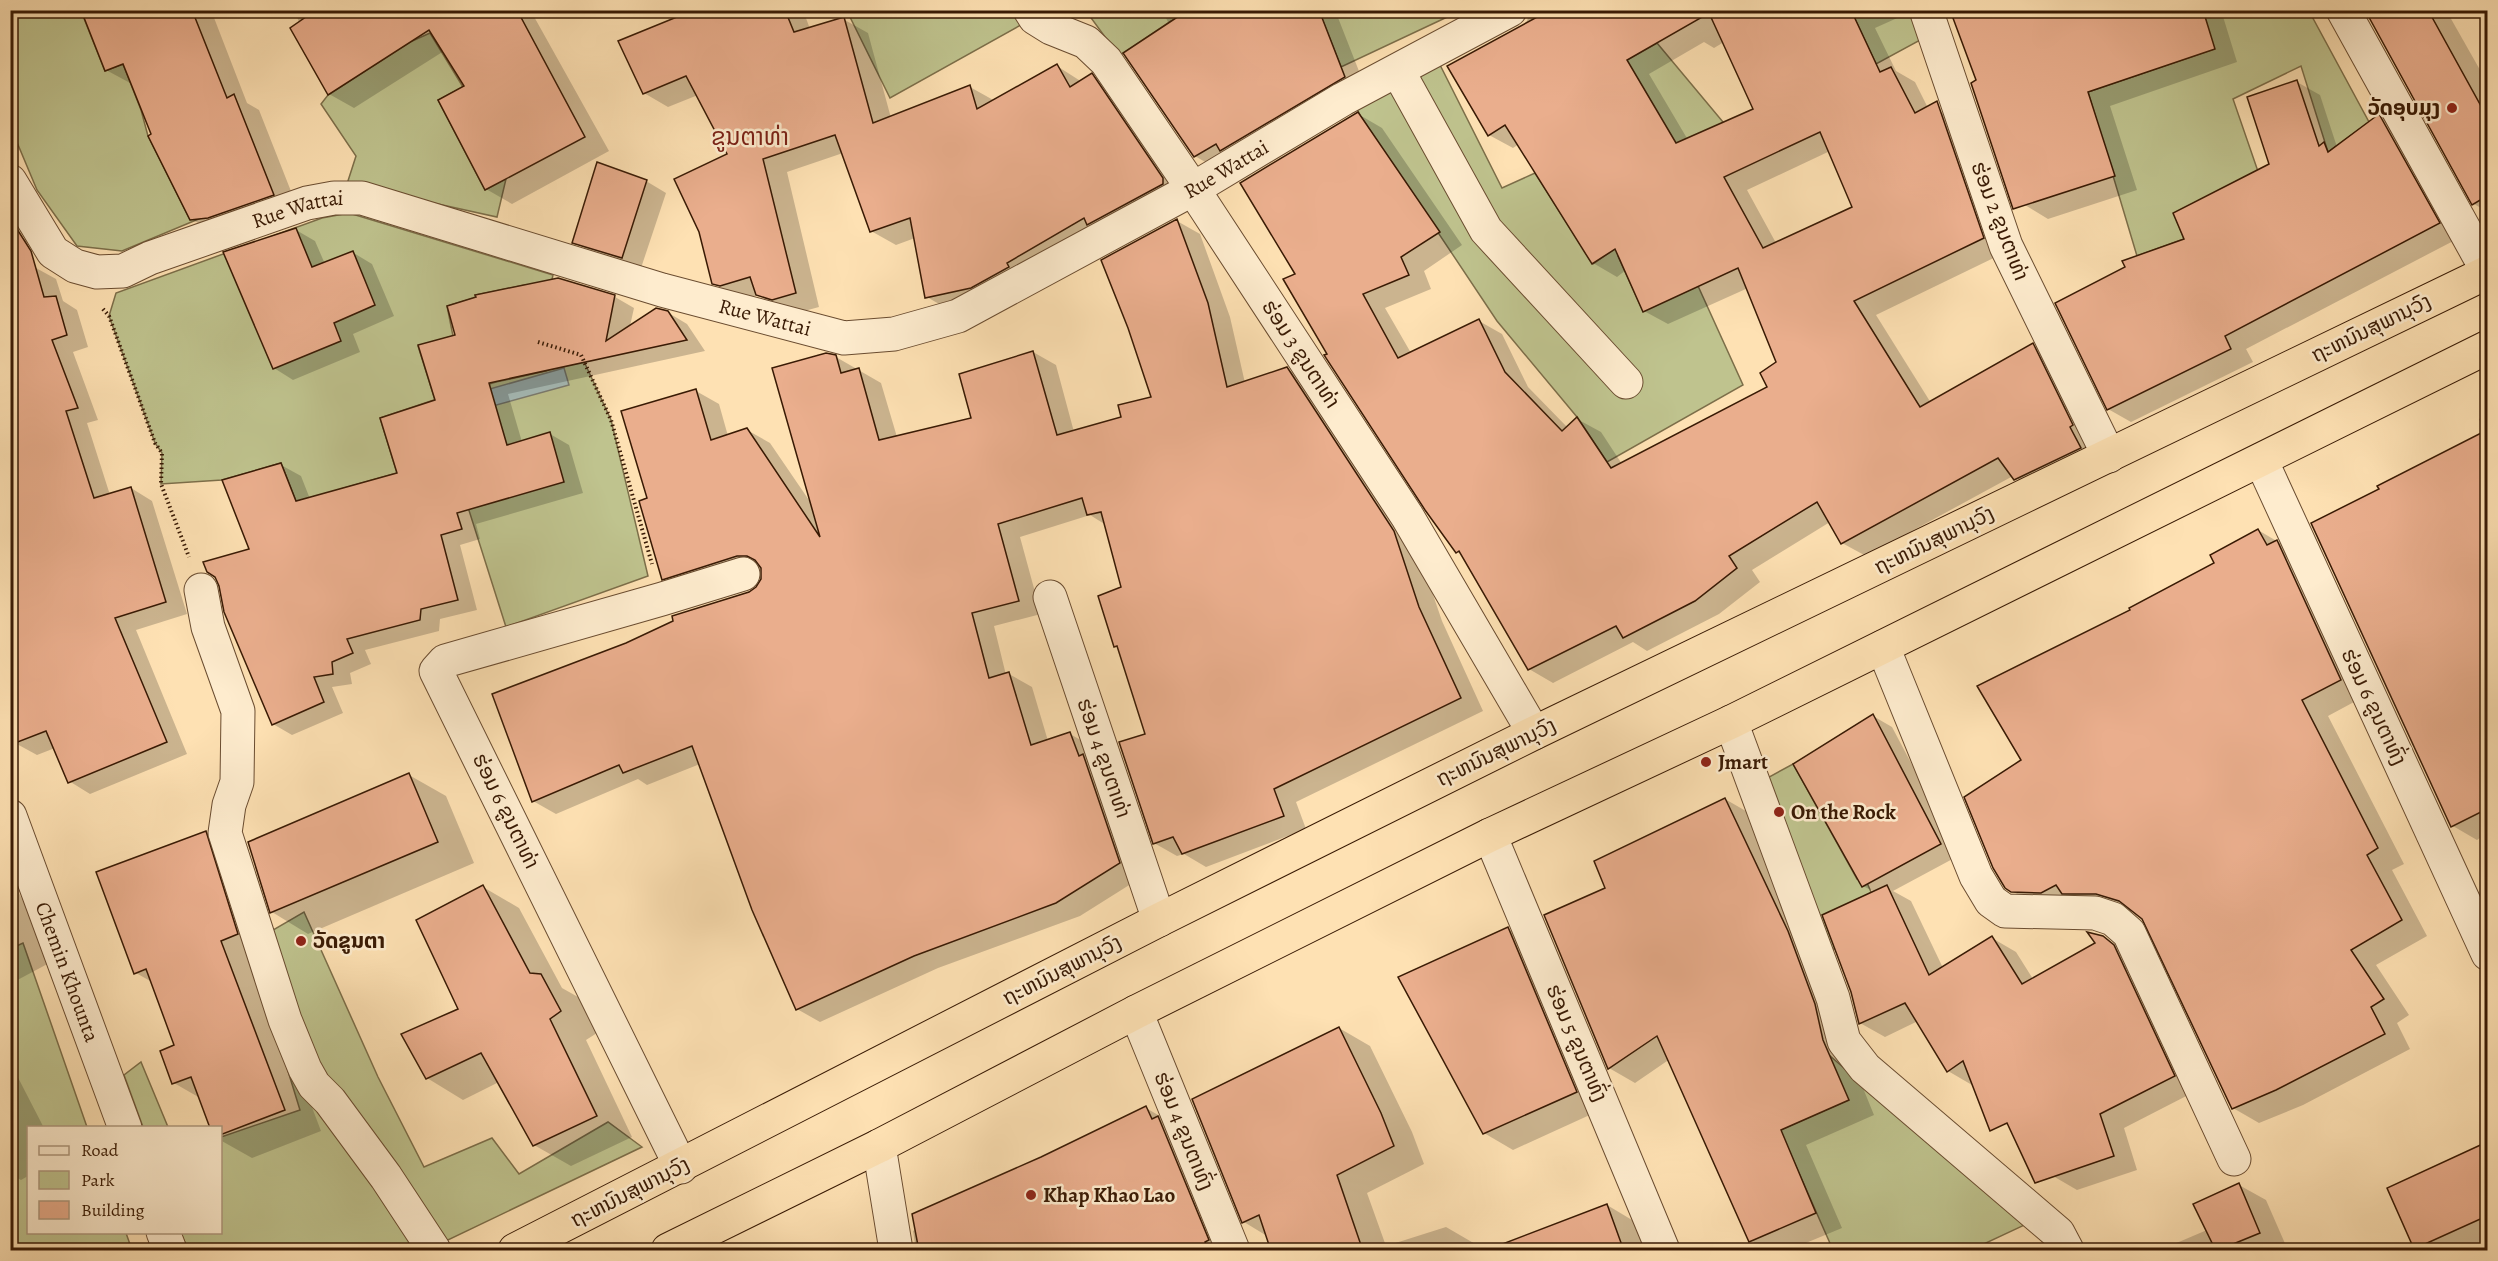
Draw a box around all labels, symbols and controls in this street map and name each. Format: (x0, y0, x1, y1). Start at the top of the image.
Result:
place label: ວັດອຸບມຸງ (2368, 94, 2440, 122)
marker: ວັດອຸບມຸງ (2445, 101, 2459, 115)
district label: ຂູນຕາທ່າ (711, 121, 789, 153)
street label: Rue Wattai (1179, 133, 1274, 205)
street label: ຮ່ອມ 2 ຂູນຕາທ່າ (1964, 157, 2036, 285)
street label: Rue Wattai (248, 184, 344, 235)
street label: ຖະຫນົນສຸພານຸວົງ (2306, 287, 2436, 369)
street label: Rue Wattai (716, 292, 814, 343)
street label: ຮ່ອມ 3 ຂູນຕາທ່າ (1255, 294, 1347, 414)
street label: ຖະຫນົນສຸພານຸວົງ (1869, 499, 1999, 581)
street label: ຮ່ອມ 6 ຂູນຕາທົ່ງ (2335, 644, 2414, 770)
street label: ຮ່ອມ 4 ຂູນຕາທ່າ (1070, 694, 1138, 822)
street label: ຖະຫນົນສຸພານຸວົງ (1431, 711, 1561, 793)
place label: Jmart (1718, 748, 1768, 776)
street label: ຮ່ອມ 6 ຂູນຕາທ່າ (466, 749, 546, 873)
marker: Jmart (1699, 755, 1713, 769)
place label: On the Rock (1791, 798, 1896, 826)
marker: On the Rock (1772, 805, 1786, 819)
street label: Chemin Khounta (29, 898, 106, 1046)
place label: ວັດຂູນຕາ (313, 927, 385, 955)
street label: ຖະຫນົນສຸພານຸວົງ (998, 928, 1126, 1012)
marker: ວັດຂູນຕາ (294, 934, 308, 948)
street label: ຮ່ອມ 5 ຂູນຕາທົ່ງ (1540, 980, 1615, 1106)
street label: ຮ່ອມ 4 ຂູນຕາທົ່ງ (1147, 1067, 1221, 1195)
legend (27, 1126, 222, 1234)
text: Road (81, 1138, 119, 1162)
street label: ຖະຫນົນສຸພານຸວົງ (566, 1150, 694, 1234)
text: Park (81, 1168, 115, 1192)
place label: Khap Khao Lao (1043, 1181, 1175, 1209)
marker: Khap Khao Lao (1024, 1188, 1038, 1202)
text: Building (81, 1198, 145, 1222)

